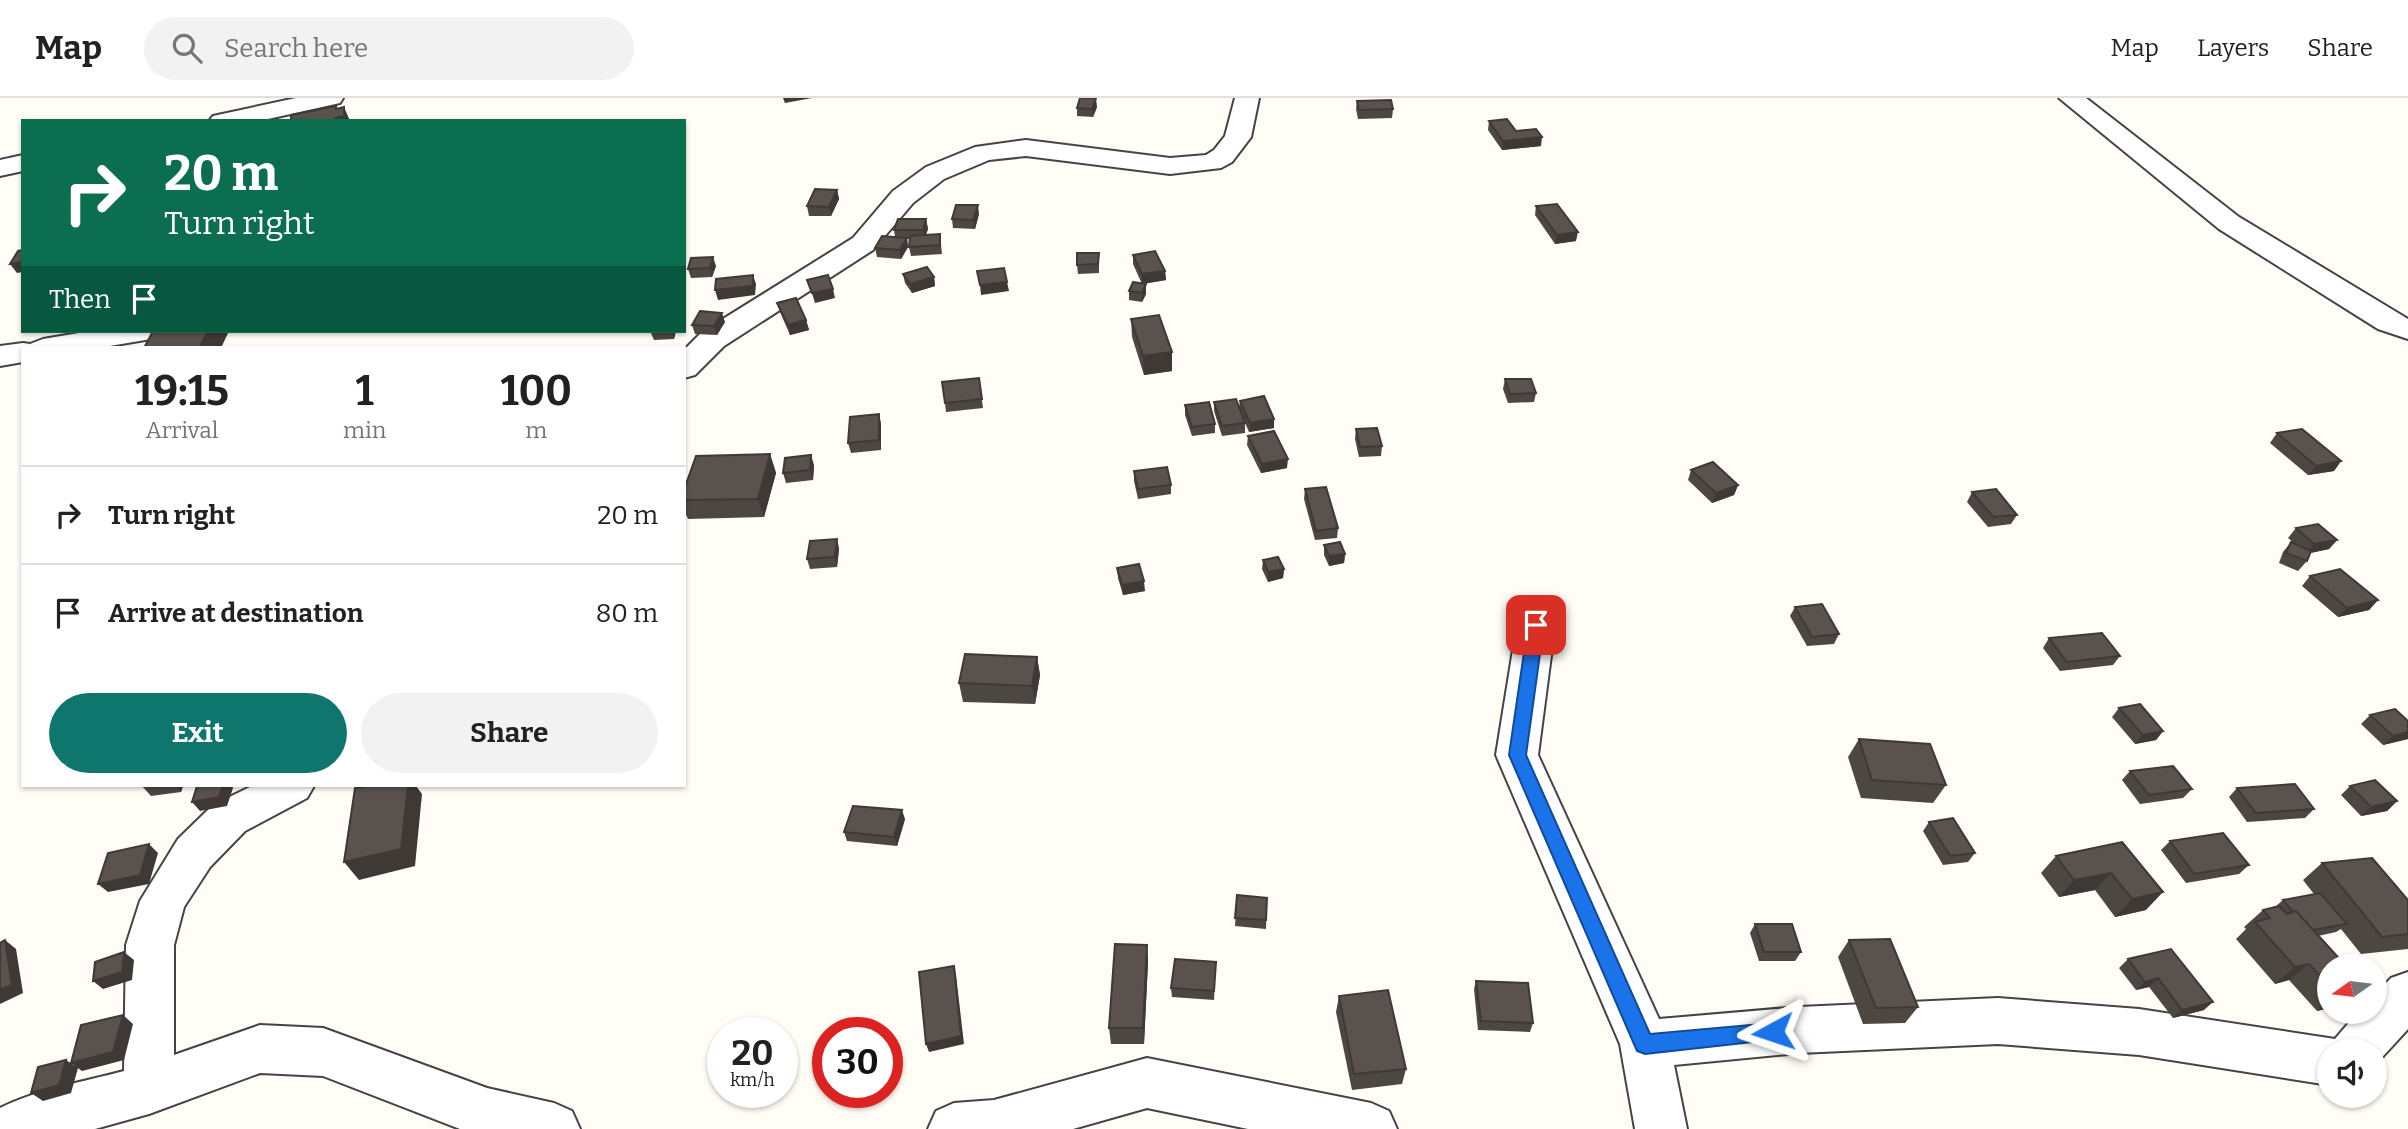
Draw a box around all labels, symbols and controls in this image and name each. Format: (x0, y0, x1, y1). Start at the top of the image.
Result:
search box (144, 17, 634, 80)
text: Map (35, 28, 102, 68)
icon: search (168, 29, 206, 67)
text: Search here (224, 33, 368, 64)
text: Map (2111, 34, 2159, 62)
text: Layers (2197, 34, 2269, 62)
text: Share (2307, 34, 2373, 62)
text: 20 m (164, 144, 278, 203)
icon: right (49, 147, 140, 238)
text: Turn right (164, 204, 315, 242)
icon: arrive (125, 280, 163, 318)
text: Then (49, 284, 111, 315)
text: 19:15 (135, 366, 229, 416)
text: 1 (356, 366, 374, 416)
text: 100 (500, 366, 572, 416)
text: Arrival (146, 416, 218, 444)
text: min (343, 416, 386, 444)
text: m (525, 416, 547, 444)
icon: right (49, 496, 87, 534)
text: Turn right (108, 500, 235, 531)
text: 20 m (597, 500, 658, 531)
icon: arrive (49, 594, 87, 632)
pin (1506, 595, 1566, 655)
text: Arrive at destination (108, 598, 363, 629)
text: 80 m (596, 598, 658, 629)
icon: arrive (1517, 606, 1555, 644)
button: Exit (49, 693, 347, 773)
button: Share (361, 693, 658, 773)
north arrow (2317, 954, 2387, 1024)
map controls (2317, 954, 2387, 1108)
position arrow (1736, 995, 1810, 1069)
speed limit sign: 30 (812, 1017, 903, 1108)
text: 20 (732, 1032, 773, 1074)
button: sound (2317, 1038, 2387, 1108)
text: km/h (730, 1069, 775, 1091)

